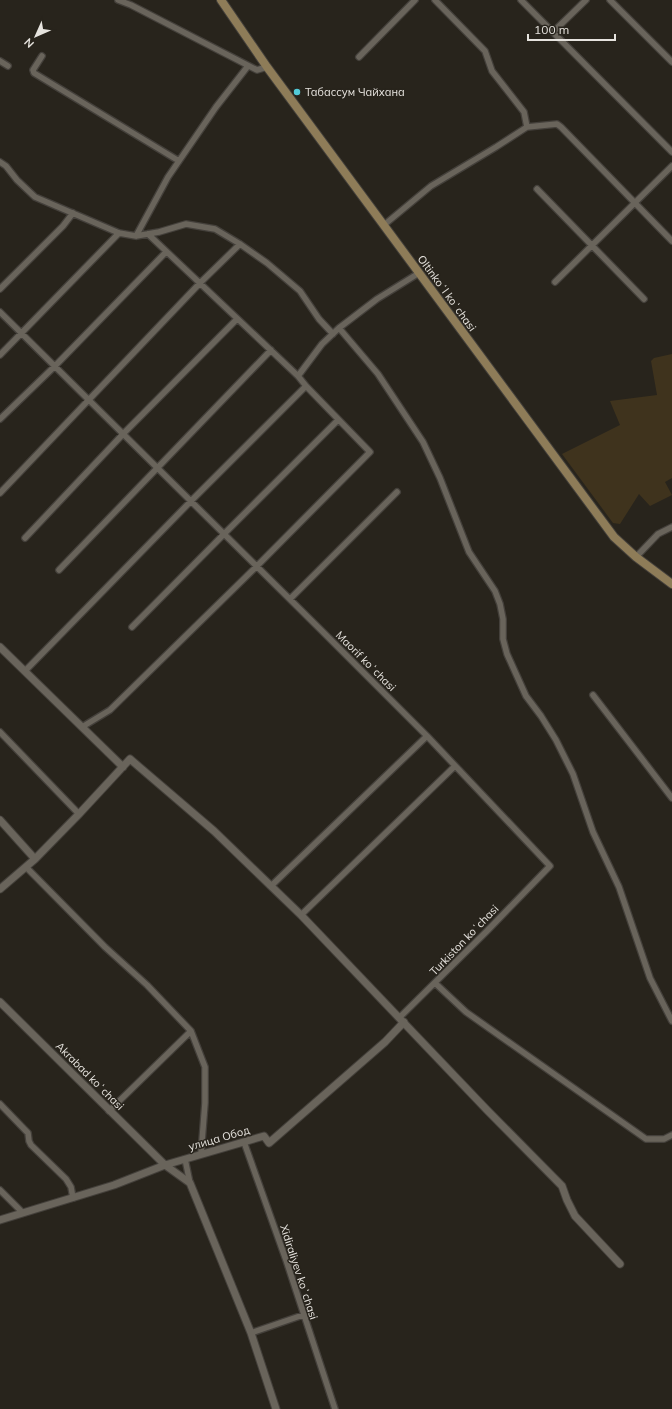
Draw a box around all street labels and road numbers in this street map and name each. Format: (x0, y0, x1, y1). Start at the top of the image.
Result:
street label: Oltinkoʻl koʻchasi (415, 252, 479, 334)
street label: Maorif koʻchasi (333, 628, 399, 694)
street label: Turkiston koʻchasi (427, 902, 501, 978)
street label: Akrabad koʻchasi (53, 1039, 127, 1113)
street label: улица Обод (187, 1123, 251, 1153)
street label: Xidiraliyev koʻchasi (277, 1223, 321, 1321)

